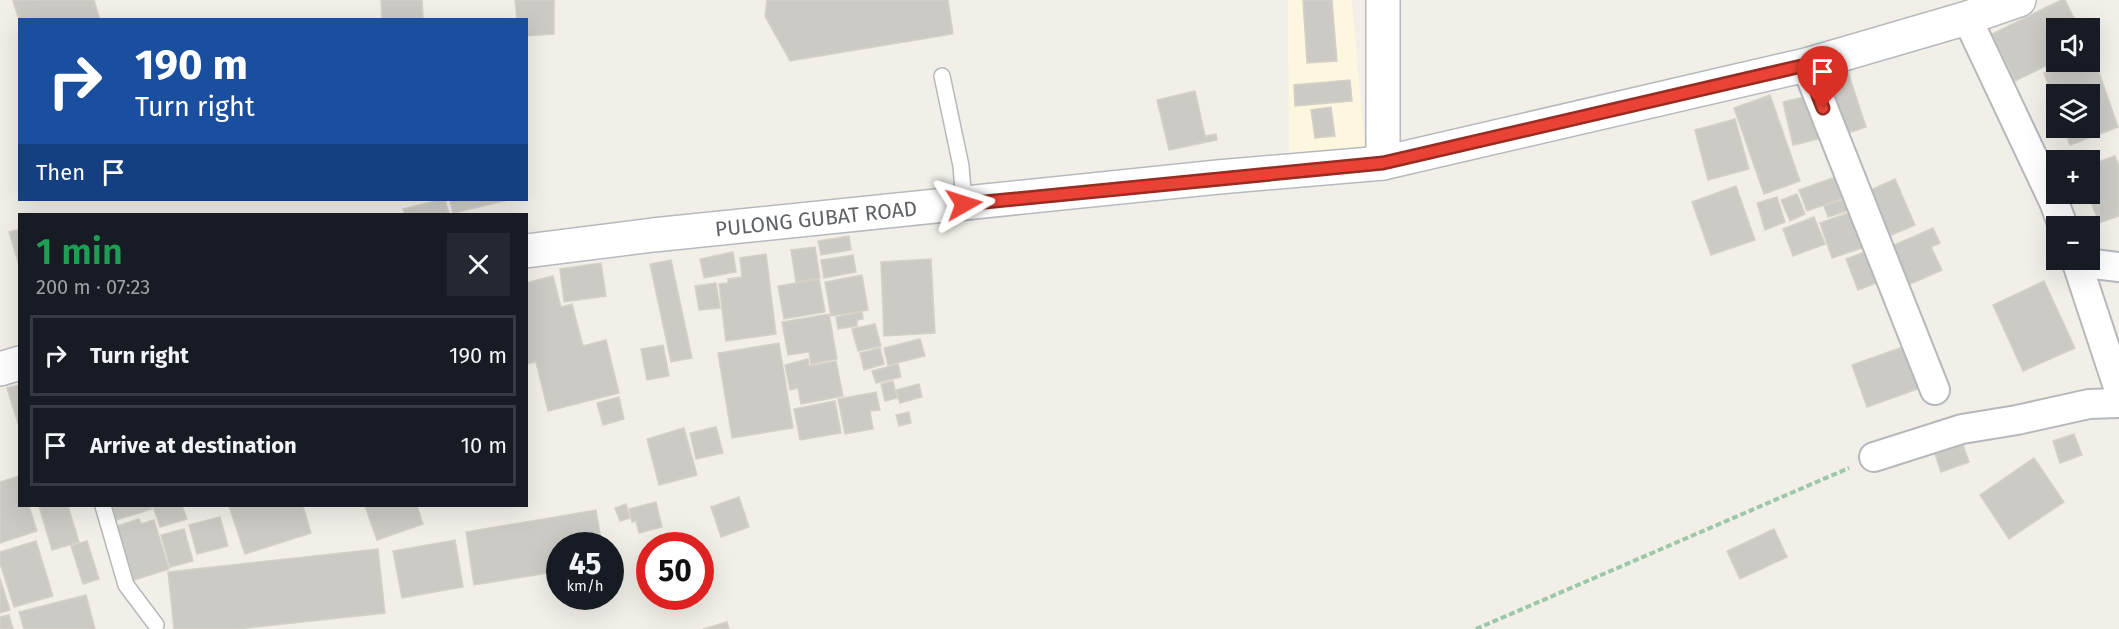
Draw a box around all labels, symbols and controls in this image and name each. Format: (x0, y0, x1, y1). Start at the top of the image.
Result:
map controls (2046, 18, 2100, 270)
button: sound (2046, 18, 2100, 72)
text: 190 m (135, 40, 248, 90)
icon: right (36, 42, 114, 120)
pin (1797, 46, 1848, 108)
icon: arrive (1806, 55, 1839, 88)
button: layers (2046, 84, 2100, 138)
text: Turn right (135, 91, 255, 123)
button: + (2046, 150, 2100, 204)
icon: arrive (97, 156, 130, 189)
text: Then (36, 159, 85, 186)
position arrow (932, 172, 996, 236)
street label: PULONG GUBAT ROAD (714, 195, 918, 243)
button: − (2046, 216, 2100, 270)
text: 1 min (36, 230, 123, 274)
button: close (447, 233, 510, 296)
text: 200 m · 07:23 (36, 275, 150, 299)
icon: right (39, 339, 72, 372)
text: Turn right (90, 342, 189, 369)
text: 190 m (449, 342, 507, 369)
icon: arrive (39, 429, 72, 462)
text: Arrive at destination (90, 432, 297, 459)
text: 10 m (461, 432, 507, 459)
speed limit sign: 50 (636, 532, 714, 610)
text: 45 (569, 546, 601, 582)
text: km/h (566, 577, 604, 595)

